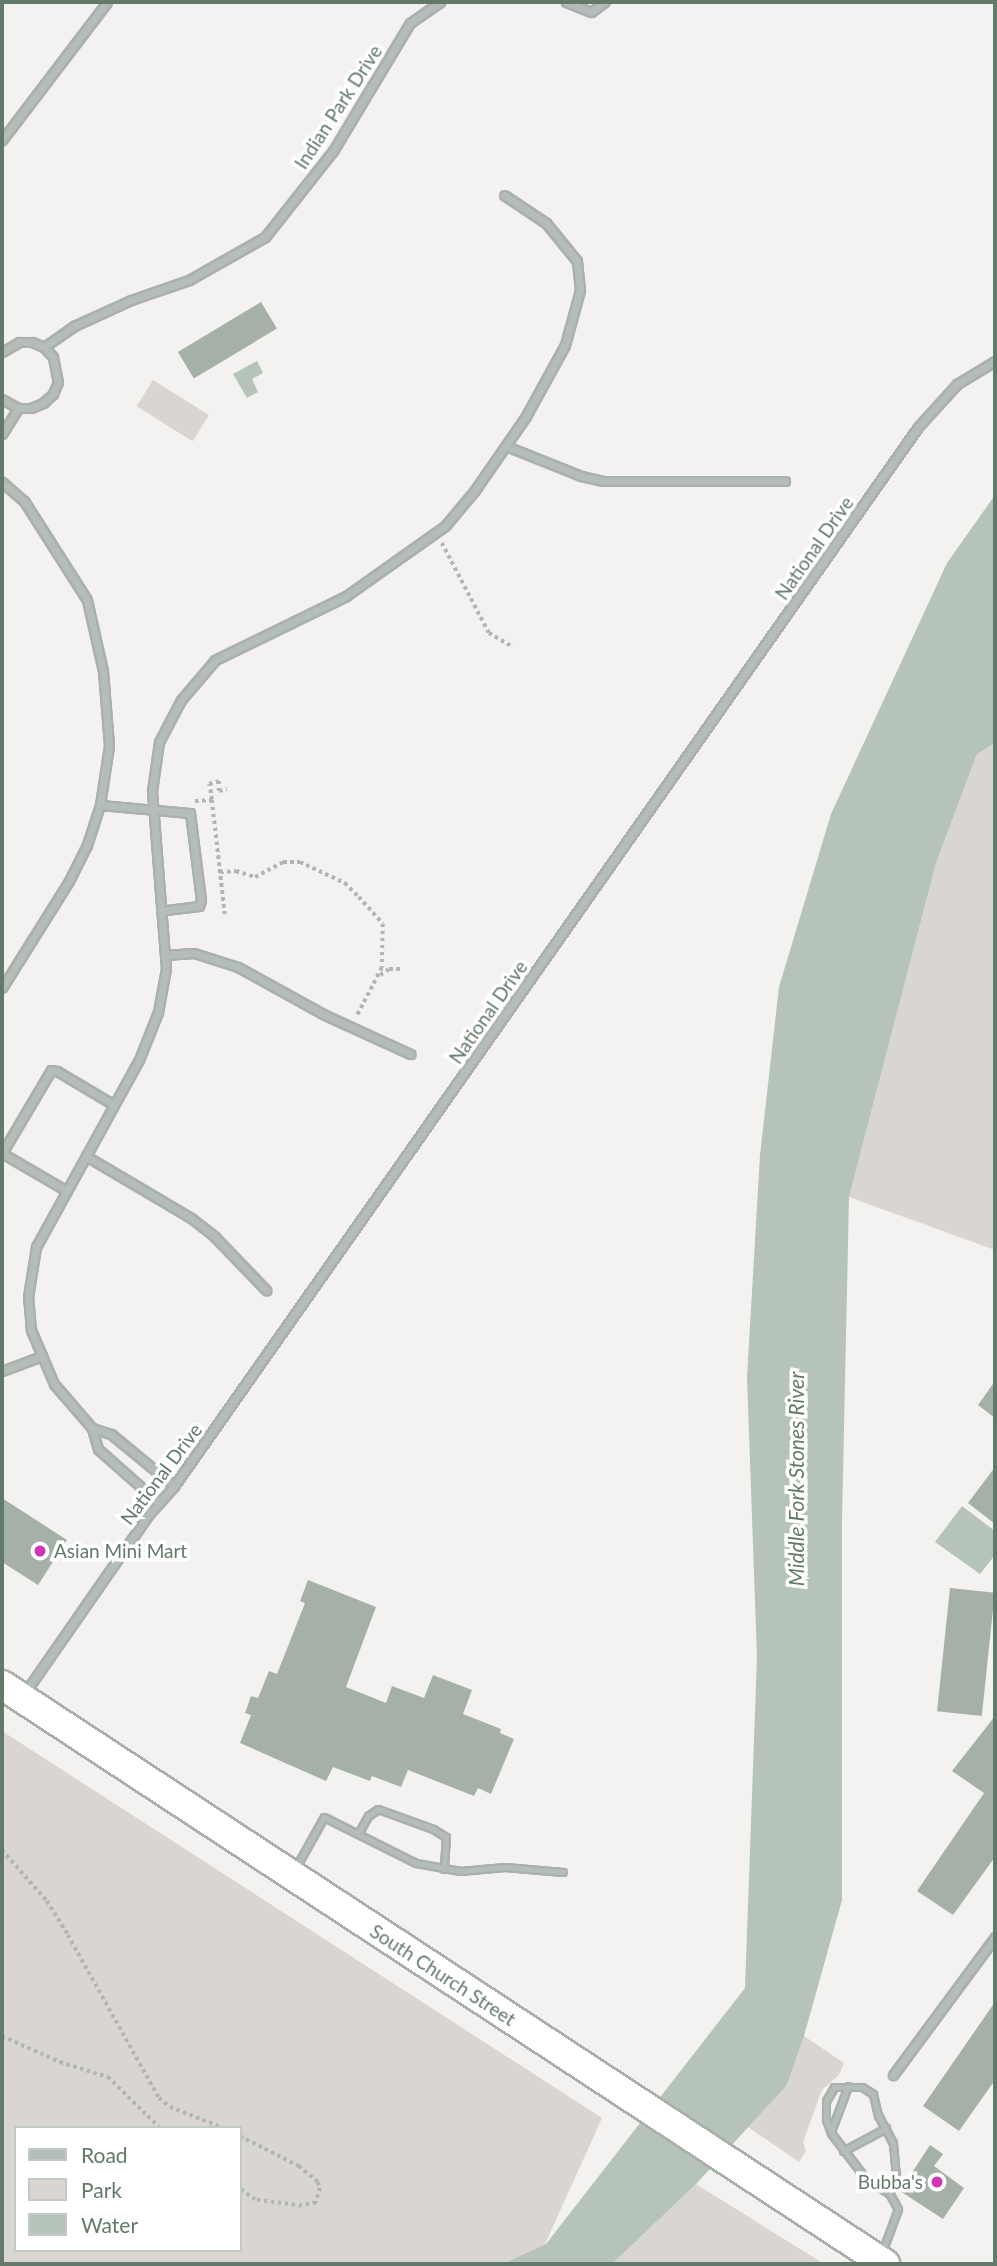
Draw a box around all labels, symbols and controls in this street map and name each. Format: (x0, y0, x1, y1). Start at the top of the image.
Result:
street label: Indian Park Drive (289, 41, 387, 173)
street label: National Drive (770, 492, 858, 604)
street label: National Drive (444, 956, 532, 1068)
water label: Middle Fork Stones River (783, 1372, 809, 1586)
street label: National Drive (116, 1419, 206, 1529)
place label: Asian Mini Mart (54, 1540, 187, 1562)
marker: Asian Mini Mart (32, 1543, 48, 1559)
street label: South Church Street (366, 1919, 520, 2031)
legend (14, 2126, 242, 2252)
text: Road (81, 2142, 128, 2167)
place label: Bubba's (858, 2171, 923, 2193)
marker: Bubba's (929, 2174, 945, 2190)
text: Park (81, 2177, 122, 2202)
text: Water (81, 2212, 138, 2237)

